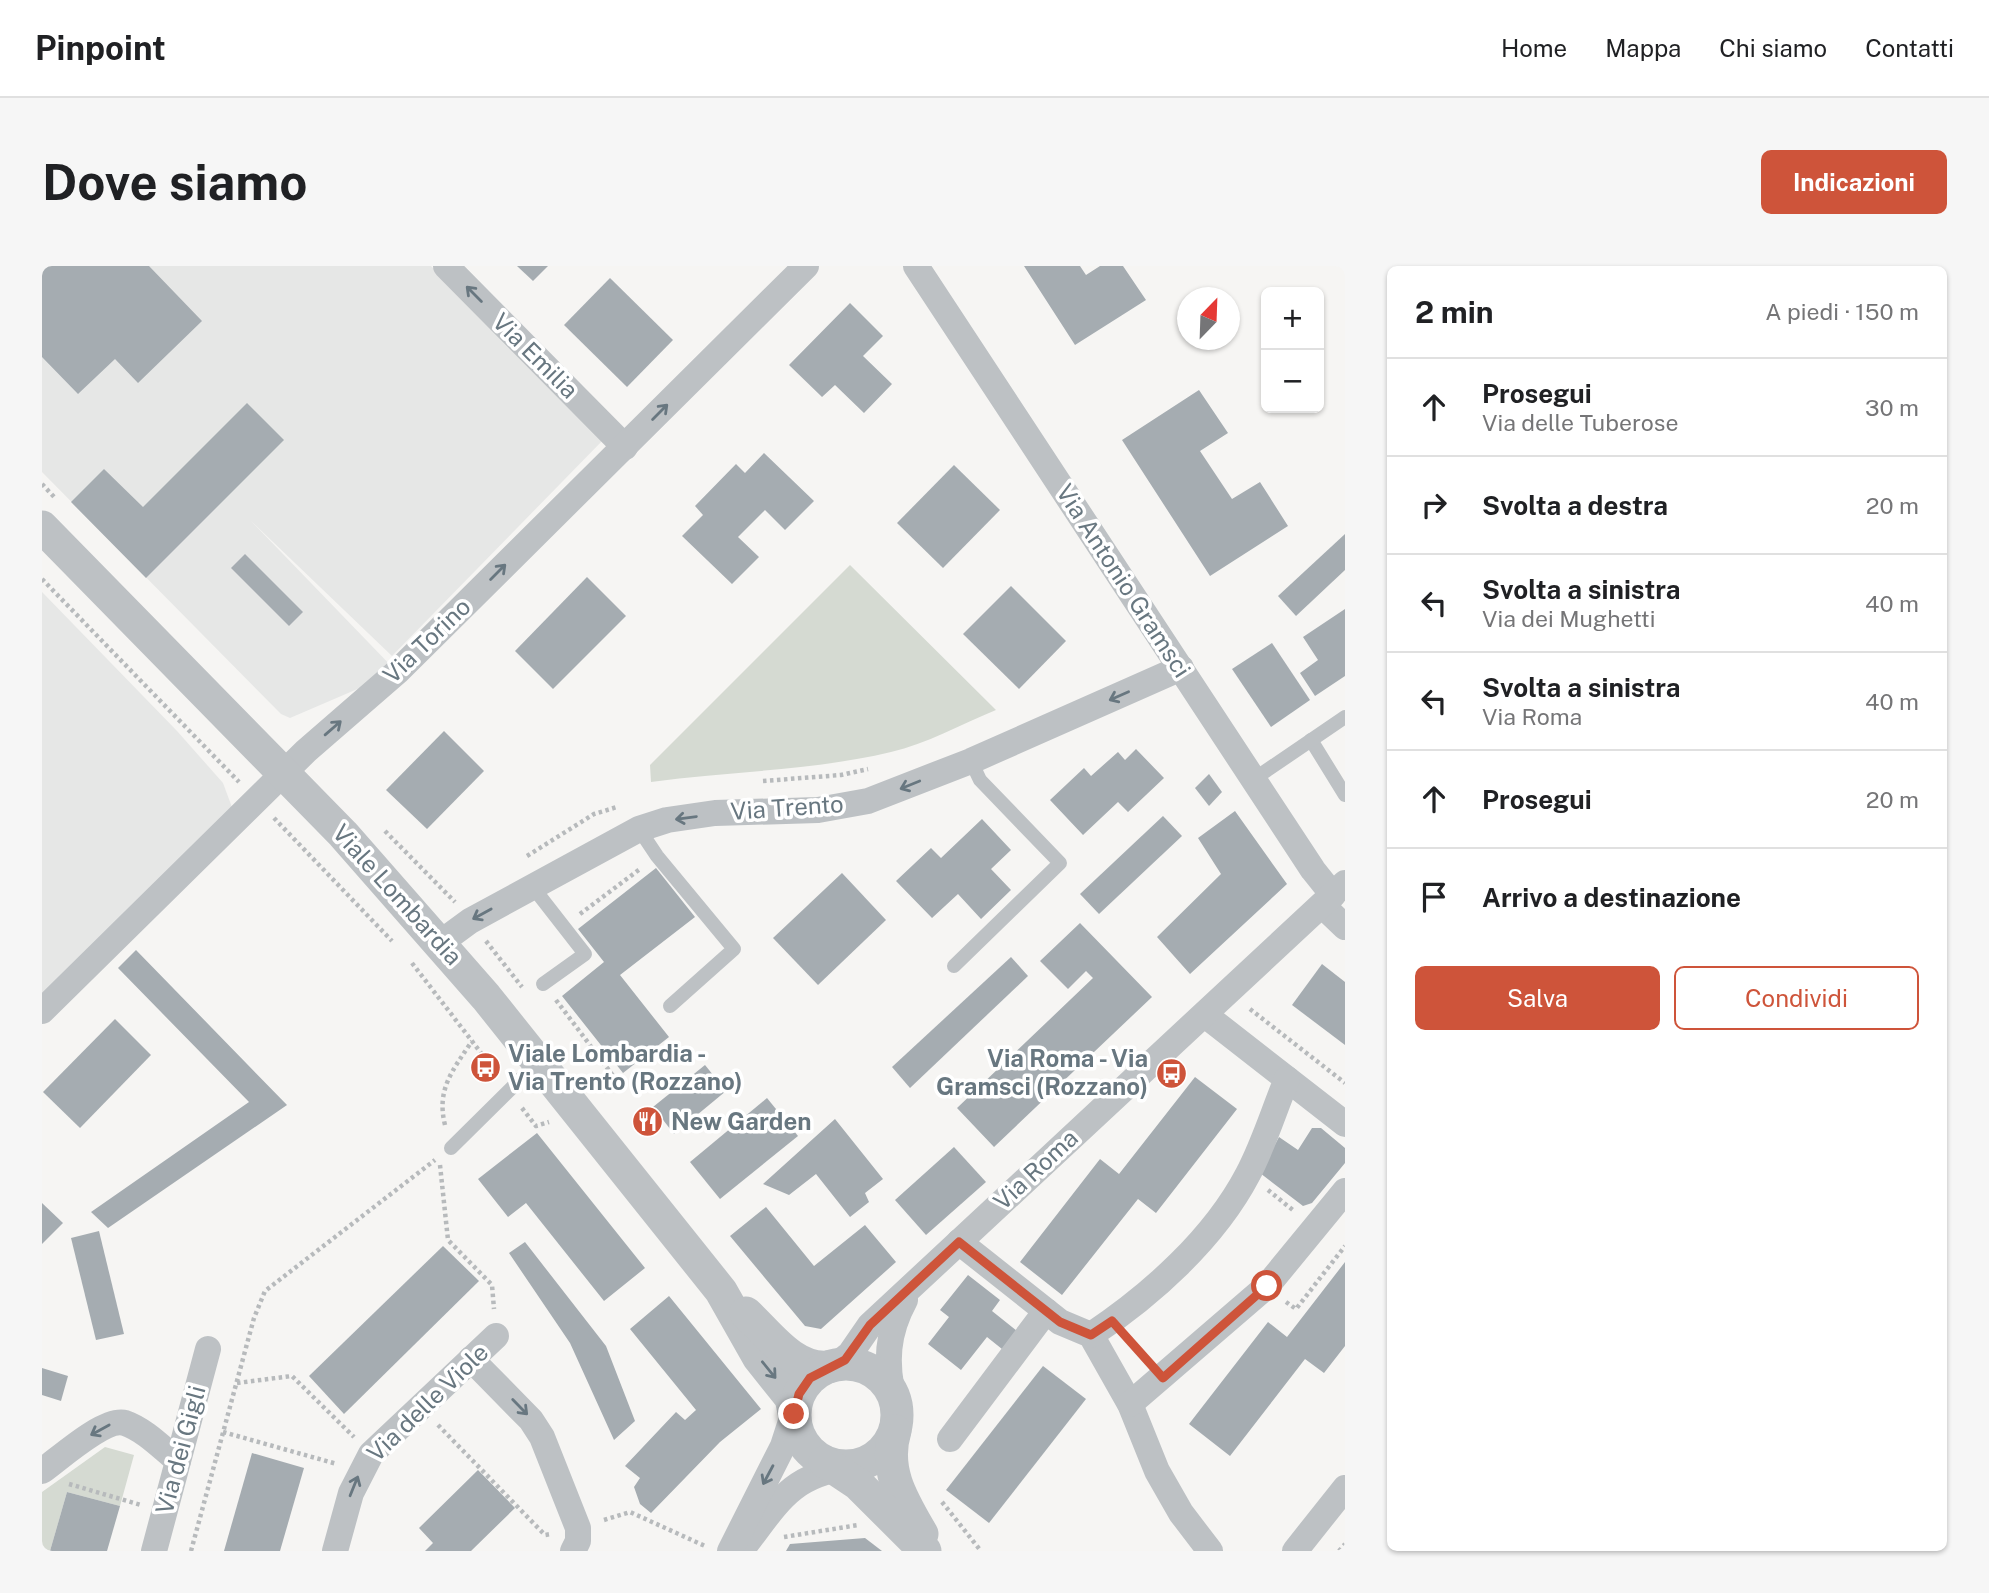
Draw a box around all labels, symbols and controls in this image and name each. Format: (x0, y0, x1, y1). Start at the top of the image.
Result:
text: Pinpoint (35, 29, 166, 67)
text: Home (1501, 34, 1567, 62)
text: Mappa (1605, 34, 1681, 62)
text: Chi siamo (1719, 34, 1827, 62)
text: Contatti (1865, 34, 1954, 62)
button: Indicazioni (1761, 150, 1947, 214)
text: Dove siamo (42, 153, 307, 211)
one-way arrow (465, 286, 482, 303)
north arrow (1177, 287, 1240, 350)
map controls (1261, 287, 1324, 413)
button: + (1261, 287, 1324, 350)
text: 2 min (1415, 294, 1494, 330)
text: A piedi · 150 m (1765, 298, 1919, 325)
street label: Via Emilia (487, 307, 584, 404)
button: − (1261, 350, 1324, 413)
text: Prosegui (1482, 378, 1592, 409)
icon: ahead (1415, 388, 1453, 426)
text: 30 m (1865, 394, 1919, 421)
one-way arrow (651, 404, 668, 421)
text: Via delle Tuberose (1482, 409, 1678, 436)
street label: Via Antonio Gramsci (1051, 479, 1197, 682)
icon: right (1415, 486, 1453, 524)
text: Svolta a destra (1482, 490, 1668, 521)
text: 20 m (1866, 492, 1919, 519)
one-way arrow (490, 564, 507, 581)
text: Svolta a sinistra (1482, 574, 1680, 605)
icon: left (1415, 584, 1453, 622)
text: 40 m (1865, 590, 1919, 617)
street label: Via Torino (377, 592, 476, 689)
text: Via dei Mughetti (1482, 605, 1655, 632)
text: Svolta a sinistra (1482, 672, 1680, 703)
icon: left (1415, 682, 1453, 720)
text: 40 m (1865, 688, 1919, 715)
one-way arrow (1109, 690, 1130, 703)
text: Via Roma (1482, 703, 1582, 730)
one-way arrow (323, 720, 341, 736)
one-way arrow (899, 780, 921, 793)
icon: ahead (1415, 780, 1453, 818)
text: Prosegui (1482, 784, 1592, 815)
text: 20 m (1866, 786, 1919, 813)
street label: Via Trento (729, 789, 844, 825)
one-way arrow (675, 811, 698, 824)
street label: Viale Lombardia (327, 818, 468, 970)
icon: arrive (1415, 878, 1453, 916)
text: Arrivo a destinazione (1482, 882, 1741, 913)
one-way arrow (472, 907, 492, 921)
button: Salva (1415, 966, 1660, 1030)
button: Condividi (1674, 966, 1919, 1030)
place label: Viale Lombardia - Via Trento (Rozzano) (508, 1039, 743, 1095)
place label: Via Roma - Via Gramsci (Rozzano) (936, 1044, 1148, 1100)
bus stop icon: Viale Lombardia - Via Trento (Rozzano) (468, 1051, 502, 1085)
bus stop icon: Via Roma - Via Gramsci (Rozzano) (1154, 1056, 1188, 1090)
restaurant icon: New Garden (631, 1105, 665, 1139)
place label: New Garden (671, 1107, 811, 1135)
street label: Via Roma (988, 1123, 1083, 1215)
route start (1251, 1270, 1282, 1301)
street label: Via delle Viole (361, 1338, 493, 1467)
one-way arrow (761, 1360, 776, 1378)
street label: Via dei Gigli (149, 1382, 211, 1517)
route end (778, 1398, 809, 1429)
one-way arrow (511, 1399, 528, 1416)
one-way arrow (91, 1423, 111, 1437)
one-way arrow (760, 1464, 774, 1484)
one-way arrow (349, 1475, 362, 1497)

